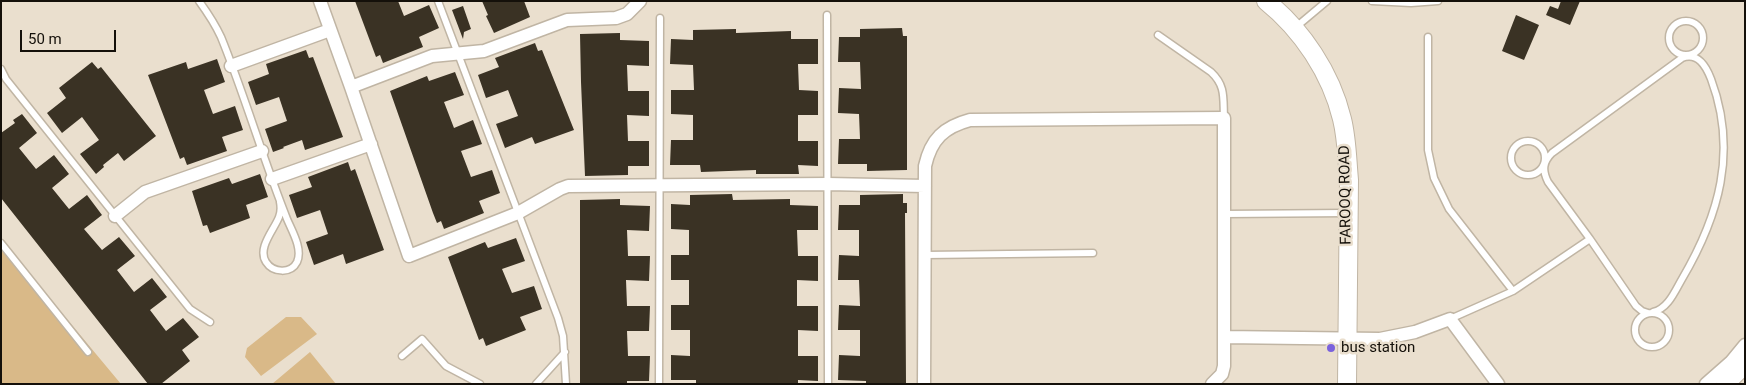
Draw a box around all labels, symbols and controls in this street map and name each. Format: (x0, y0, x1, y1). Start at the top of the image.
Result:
scale bar (22, 20, 119, 52)
text: 50 m (28, 30, 62, 48)
street label: FAROOQ ROAD (1336, 145, 1356, 245)
place label: bus station (1341, 339, 1415, 357)
marker: bus station (1325, 342, 1337, 354)

